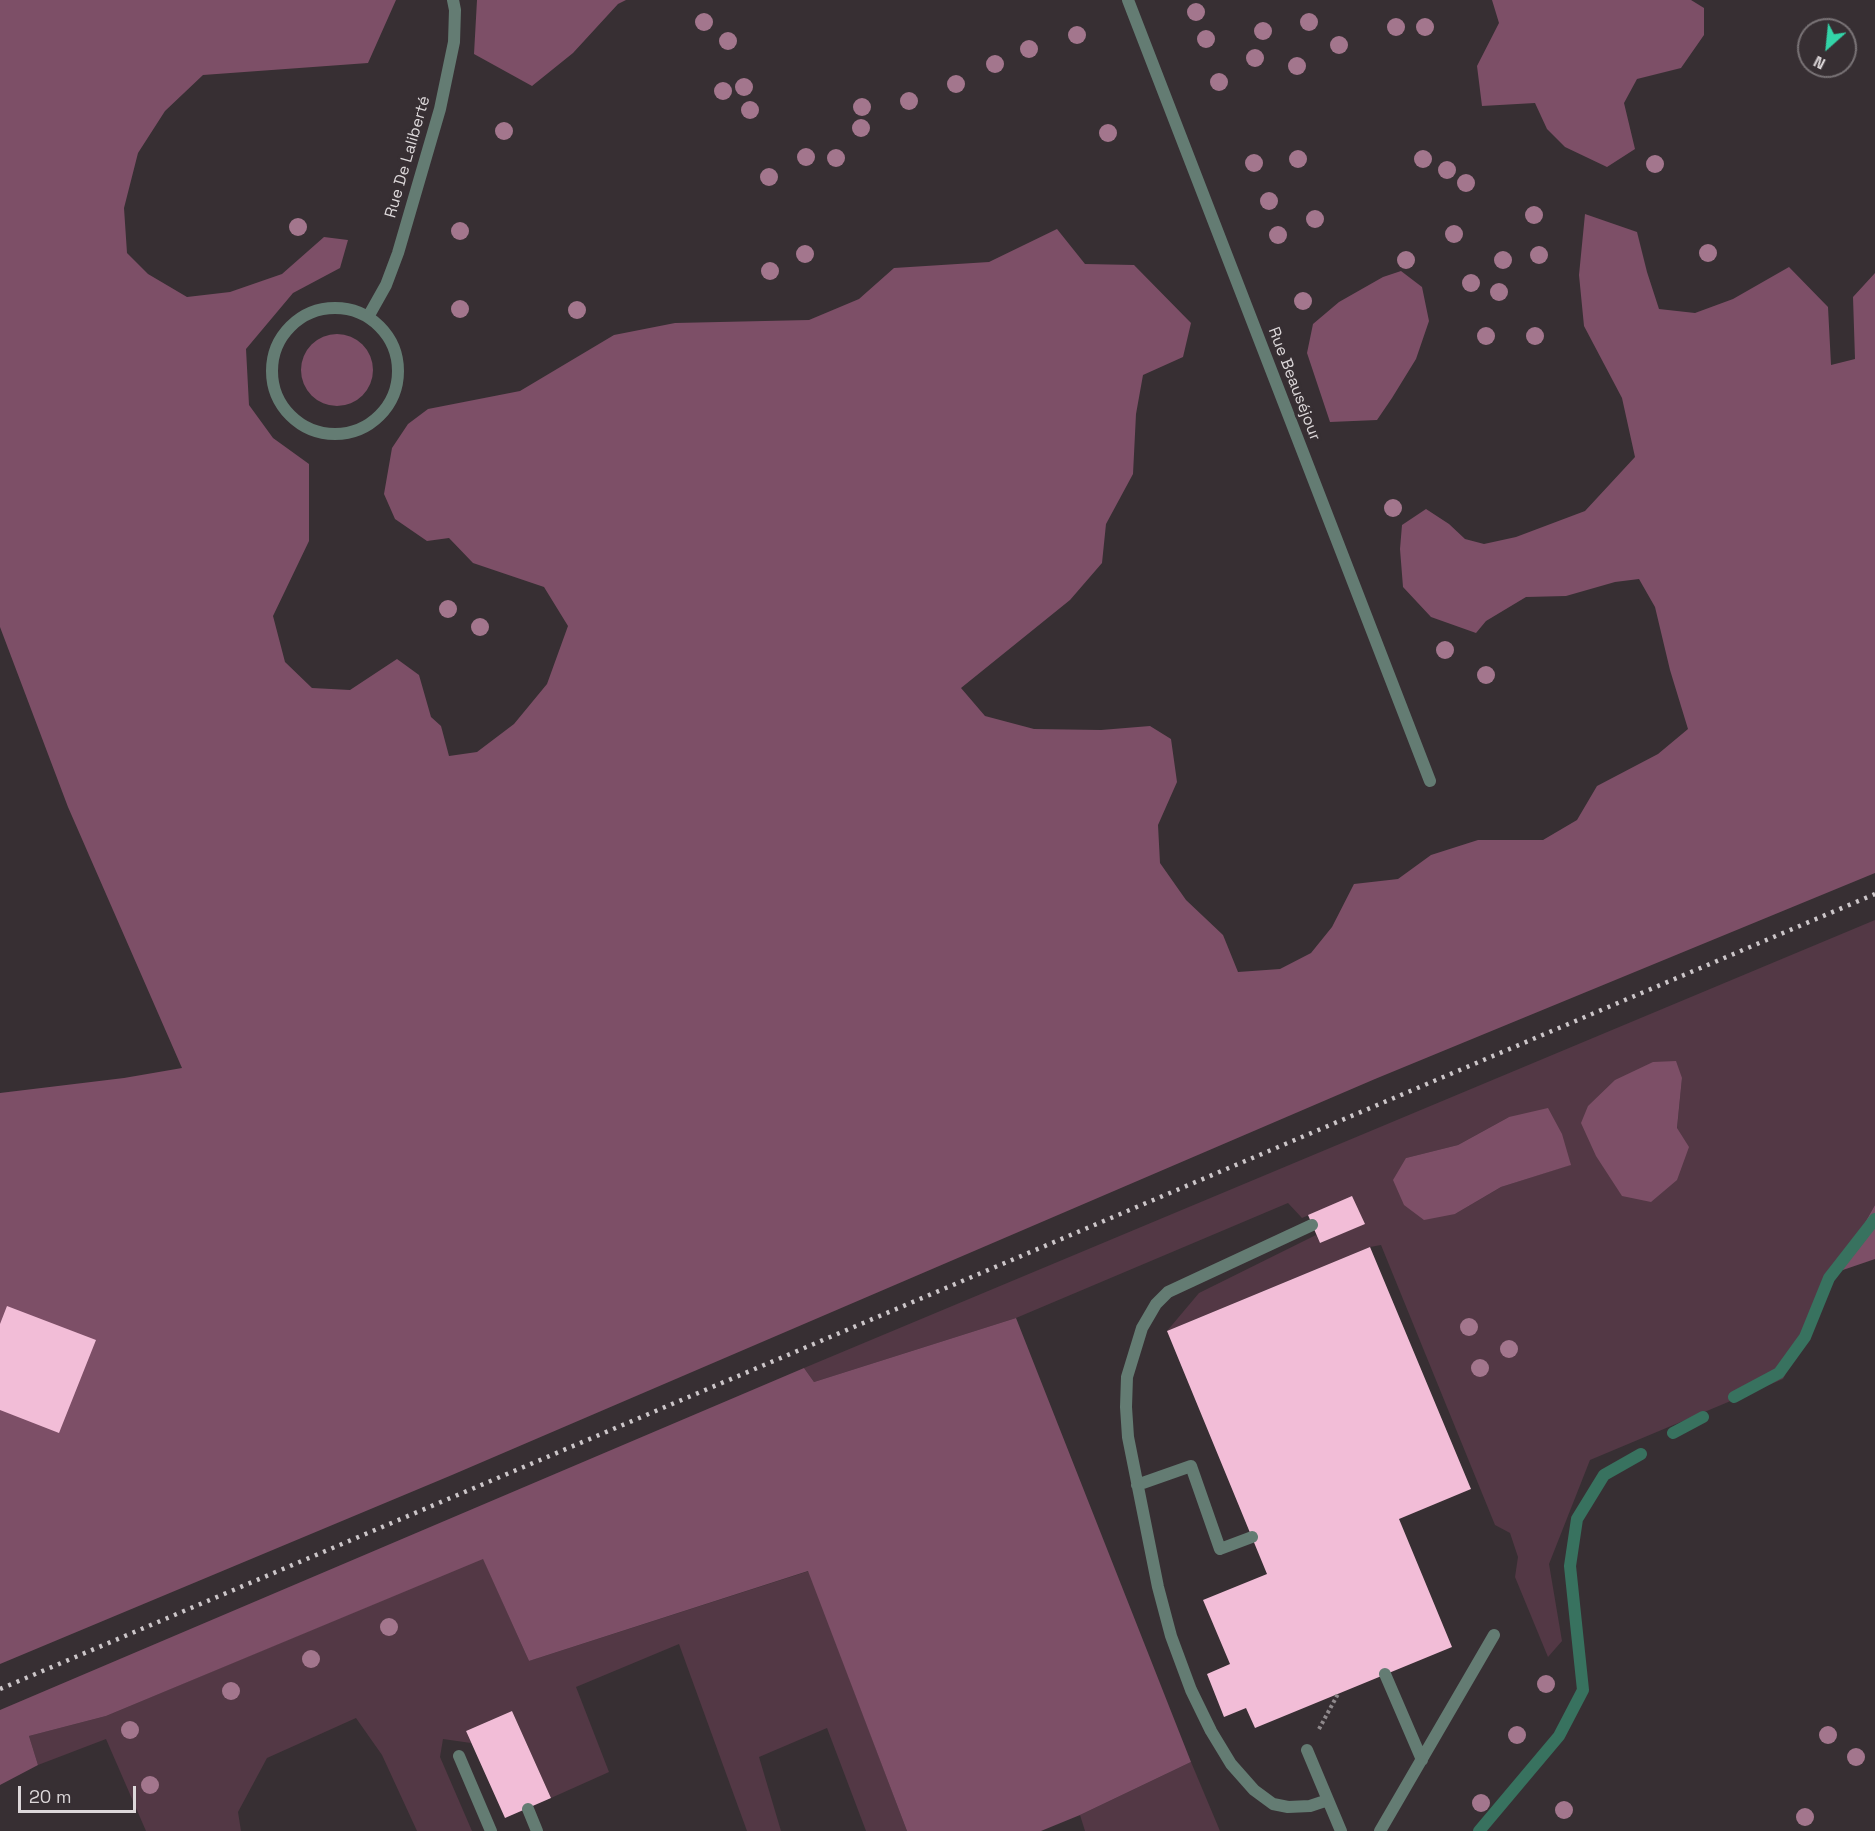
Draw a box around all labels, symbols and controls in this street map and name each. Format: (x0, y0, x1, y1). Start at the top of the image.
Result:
north arrow (1797, 18, 1857, 78)
text: N (1810, 51, 1829, 74)
street label: Rue De Laliberté (381, 94, 435, 220)
street label: Rue Beauséjour (1264, 325, 1324, 443)
scale bar (21, 1774, 140, 1812)
text: 20 m (29, 1785, 72, 1808)

